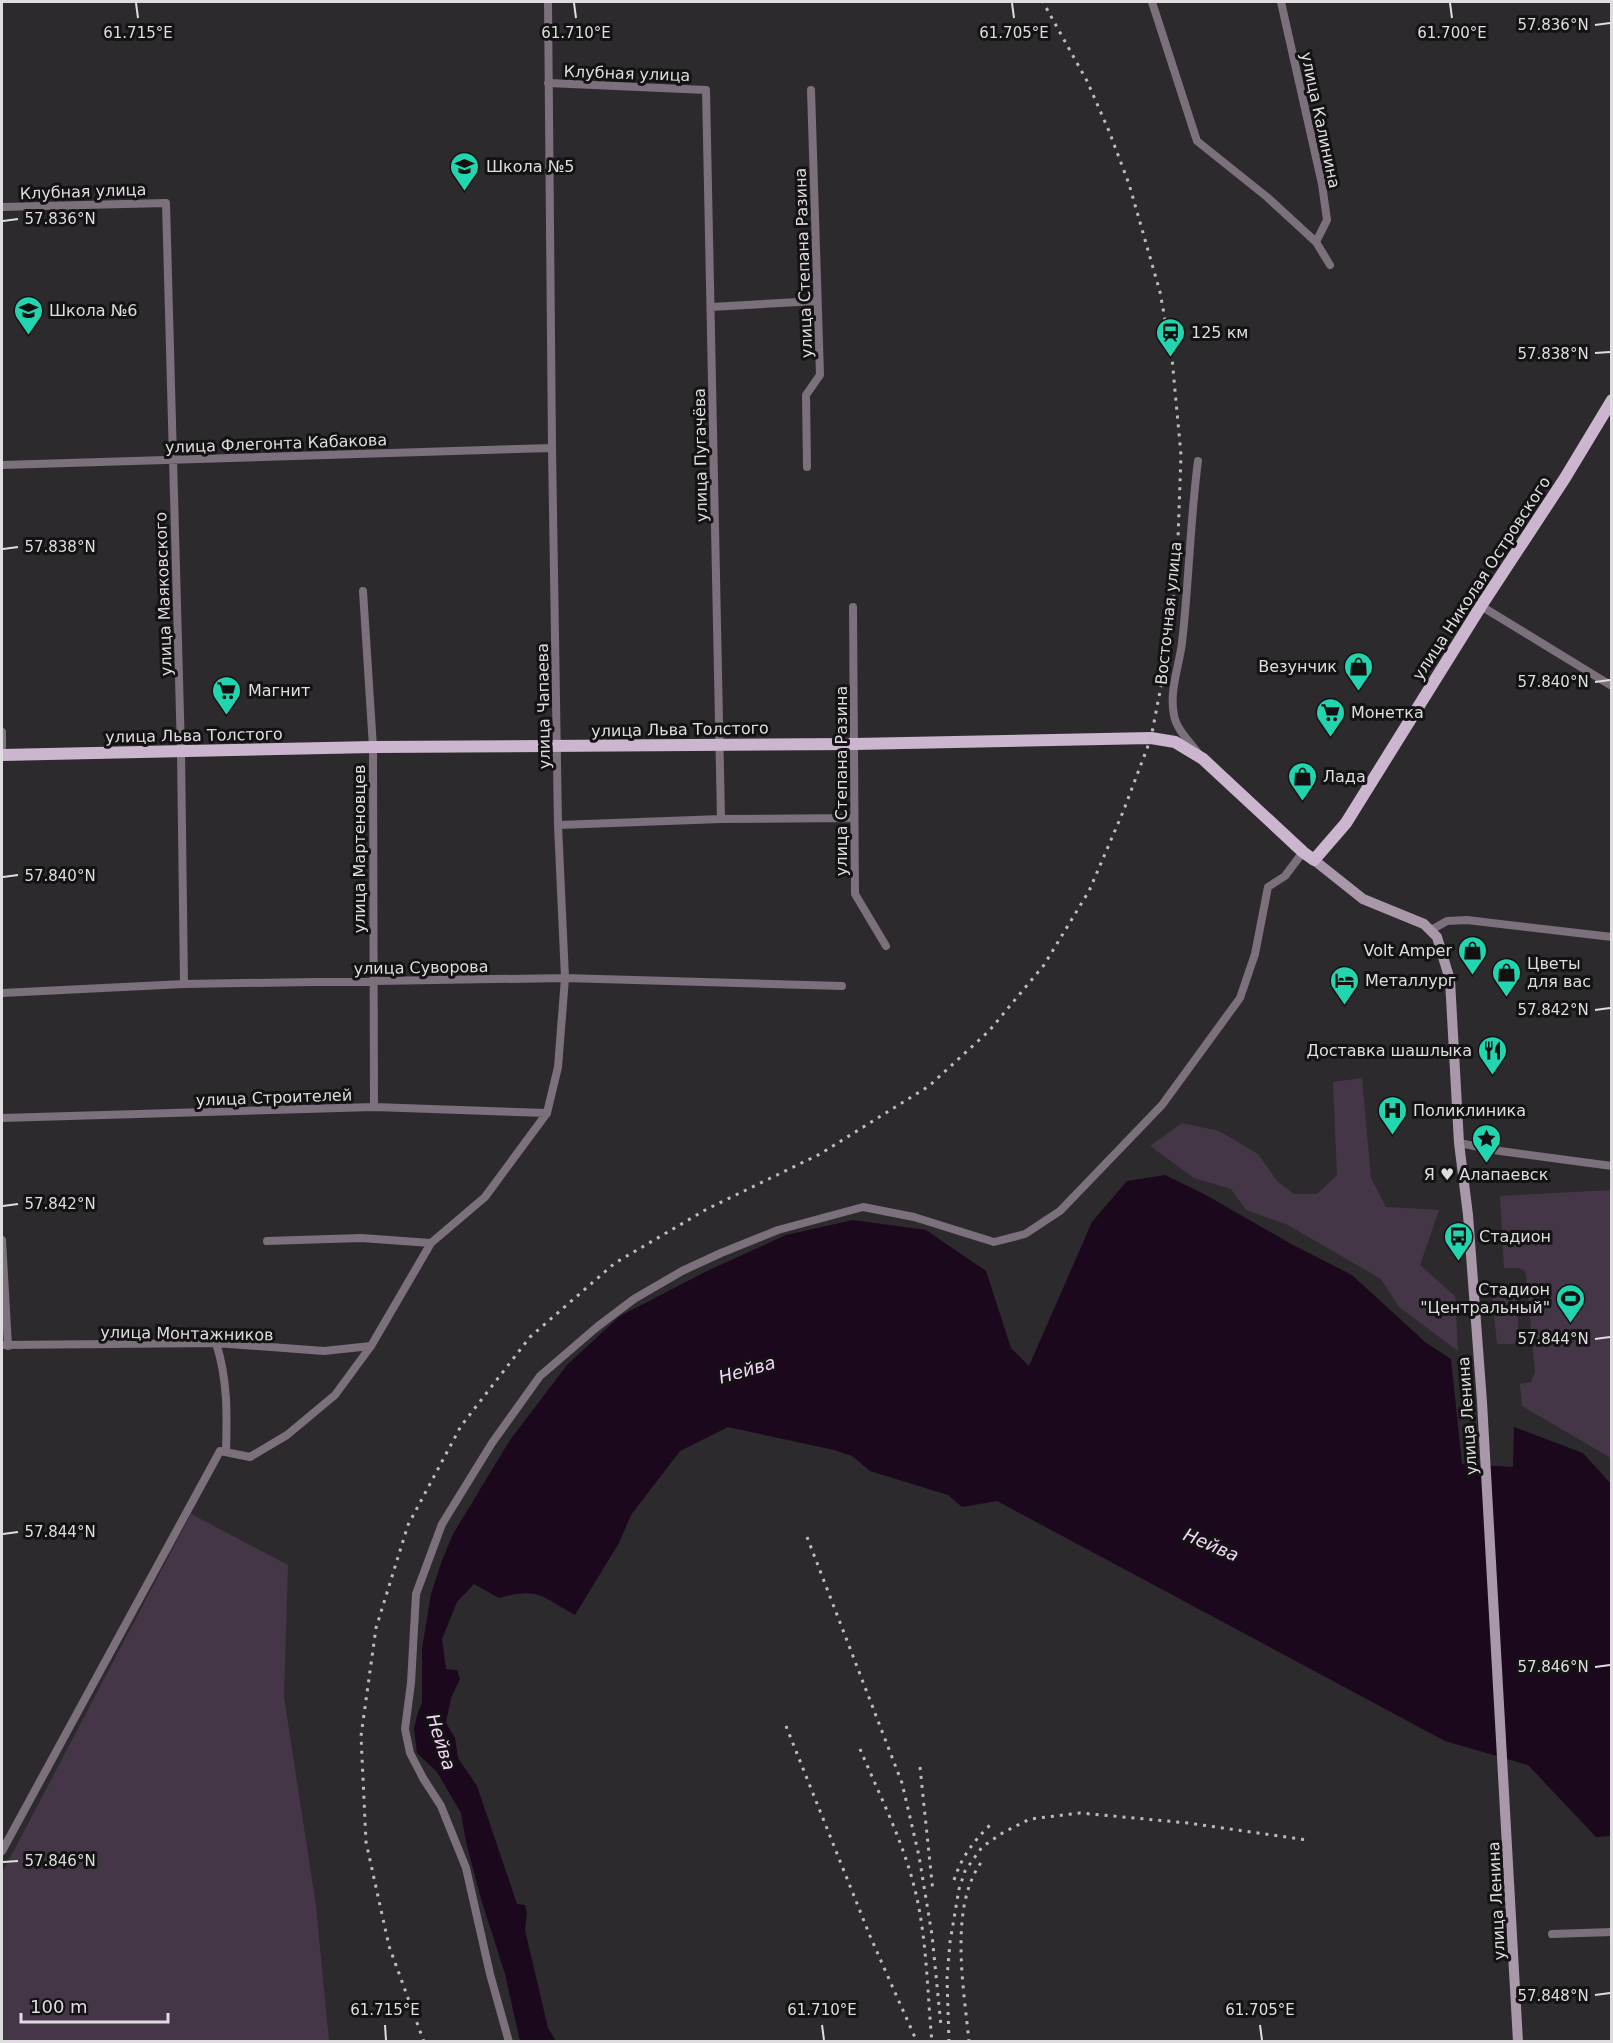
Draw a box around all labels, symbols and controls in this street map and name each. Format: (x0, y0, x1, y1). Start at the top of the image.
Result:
text: 57.836°N (1517, 16, 1589, 34)
text: 61.715°E (103, 24, 173, 42)
text: 61.710°E (541, 24, 611, 42)
text: 61.705°E (979, 24, 1049, 42)
text: 61.700°E (1417, 24, 1487, 42)
street label: улица Калинина (1297, 50, 1344, 190)
street label: Клубная улица (563, 62, 691, 85)
school or university icon: Школа №5 (449, 150, 481, 192)
place label: Школа №5 (486, 157, 575, 176)
street label: улица Степана Разина (791, 167, 816, 358)
street label: Клубная улица (19, 180, 147, 203)
text: 57.836°N (24, 210, 96, 228)
school or university icon: Школа №6 (12, 294, 44, 336)
place label: Школа №6 (49, 301, 138, 320)
station icon: 125 км (1154, 316, 1186, 358)
place label: 125 км (1191, 323, 1248, 342)
text: 57.838°N (1517, 345, 1589, 363)
street label: улица Пугачёва (690, 388, 711, 522)
street label: улица Флегонта Кабакова (165, 430, 387, 457)
street label: улица Николая Островского (1408, 473, 1554, 684)
street label: улица Маяковского (151, 511, 176, 676)
text: 57.838°N (24, 538, 96, 556)
street label: Восточная улица (1152, 541, 1185, 686)
street label: улица Чапаева (533, 643, 554, 769)
shop icon: Везунчик (1342, 650, 1374, 692)
place label: Везунчик (1258, 657, 1337, 676)
text: 57.840°N (1517, 673, 1589, 691)
supermarket icon: Магнит (211, 674, 243, 716)
place label: Магнит (248, 681, 310, 700)
street label: улица Степана Разина (832, 686, 851, 876)
supermarket icon: Монетка (1314, 696, 1346, 738)
place label: Монетка (1351, 703, 1424, 722)
street label: улица Льва Толстого (591, 718, 769, 741)
street label: улица Льва Толстого (105, 724, 283, 747)
shop icon: Лада (1286, 760, 1318, 802)
street label: улица Мартеновцев (350, 765, 369, 933)
place label: Лада (1323, 767, 1366, 786)
text: 57.840°N (24, 867, 96, 885)
shop icon: Volt Amper (1457, 934, 1489, 976)
place label: Volt Amper (1364, 941, 1452, 960)
place label: Цветы для вас (1527, 954, 1591, 991)
shop icon: Цветы для вас (1490, 956, 1522, 998)
street label: улица Суворова (353, 957, 489, 978)
hotel icon: Металлург (1328, 964, 1360, 1006)
place label: Металлург (1365, 971, 1456, 990)
text: 57.842°N (1517, 1001, 1589, 1019)
restaurant icon: Доставка шашлыка (1477, 1034, 1509, 1076)
place label: Доставка шашлыка (1306, 1041, 1472, 1060)
street label: улица Строителей (196, 1085, 352, 1110)
hospital icon: Поликлиника (1376, 1094, 1408, 1136)
place label: Поликлиника (1413, 1101, 1526, 1120)
place icon: Я ♥ Алапаевск (1470, 1122, 1502, 1164)
place label: Я ♥ Алапаевск (1424, 1165, 1549, 1184)
text: 57.842°N (24, 1195, 96, 1213)
bus stop icon: Стадион (1442, 1220, 1474, 1262)
place label: Стадион (1479, 1227, 1551, 1246)
place label: Стадион "Центральный" (1420, 1280, 1550, 1317)
sports icon: Стадион "Центральный" (1555, 1282, 1587, 1324)
street label: улица Монтажников (100, 1322, 274, 1345)
text: 57.844°N (1517, 1330, 1589, 1348)
water label: Нейва (716, 1351, 778, 1388)
street label: улица Ленина (1454, 1356, 1481, 1476)
text: 57.844°N (24, 1523, 96, 1541)
water label: Нейва (1180, 1524, 1242, 1566)
text: 57.846°N (1517, 1658, 1589, 1676)
water label: Нейва (423, 1711, 460, 1773)
street label: улица Ленина (1484, 1841, 1509, 1961)
text: 57.846°N (24, 1852, 96, 1870)
scale bar (21, 1986, 168, 2024)
text: 57.848°N (1517, 1987, 1589, 2005)
text: 100 m (30, 1996, 88, 2017)
text: 61.715°E (350, 2001, 420, 2019)
text: 61.710°E (787, 2001, 857, 2019)
text: 61.705°E (1225, 2001, 1295, 2019)

